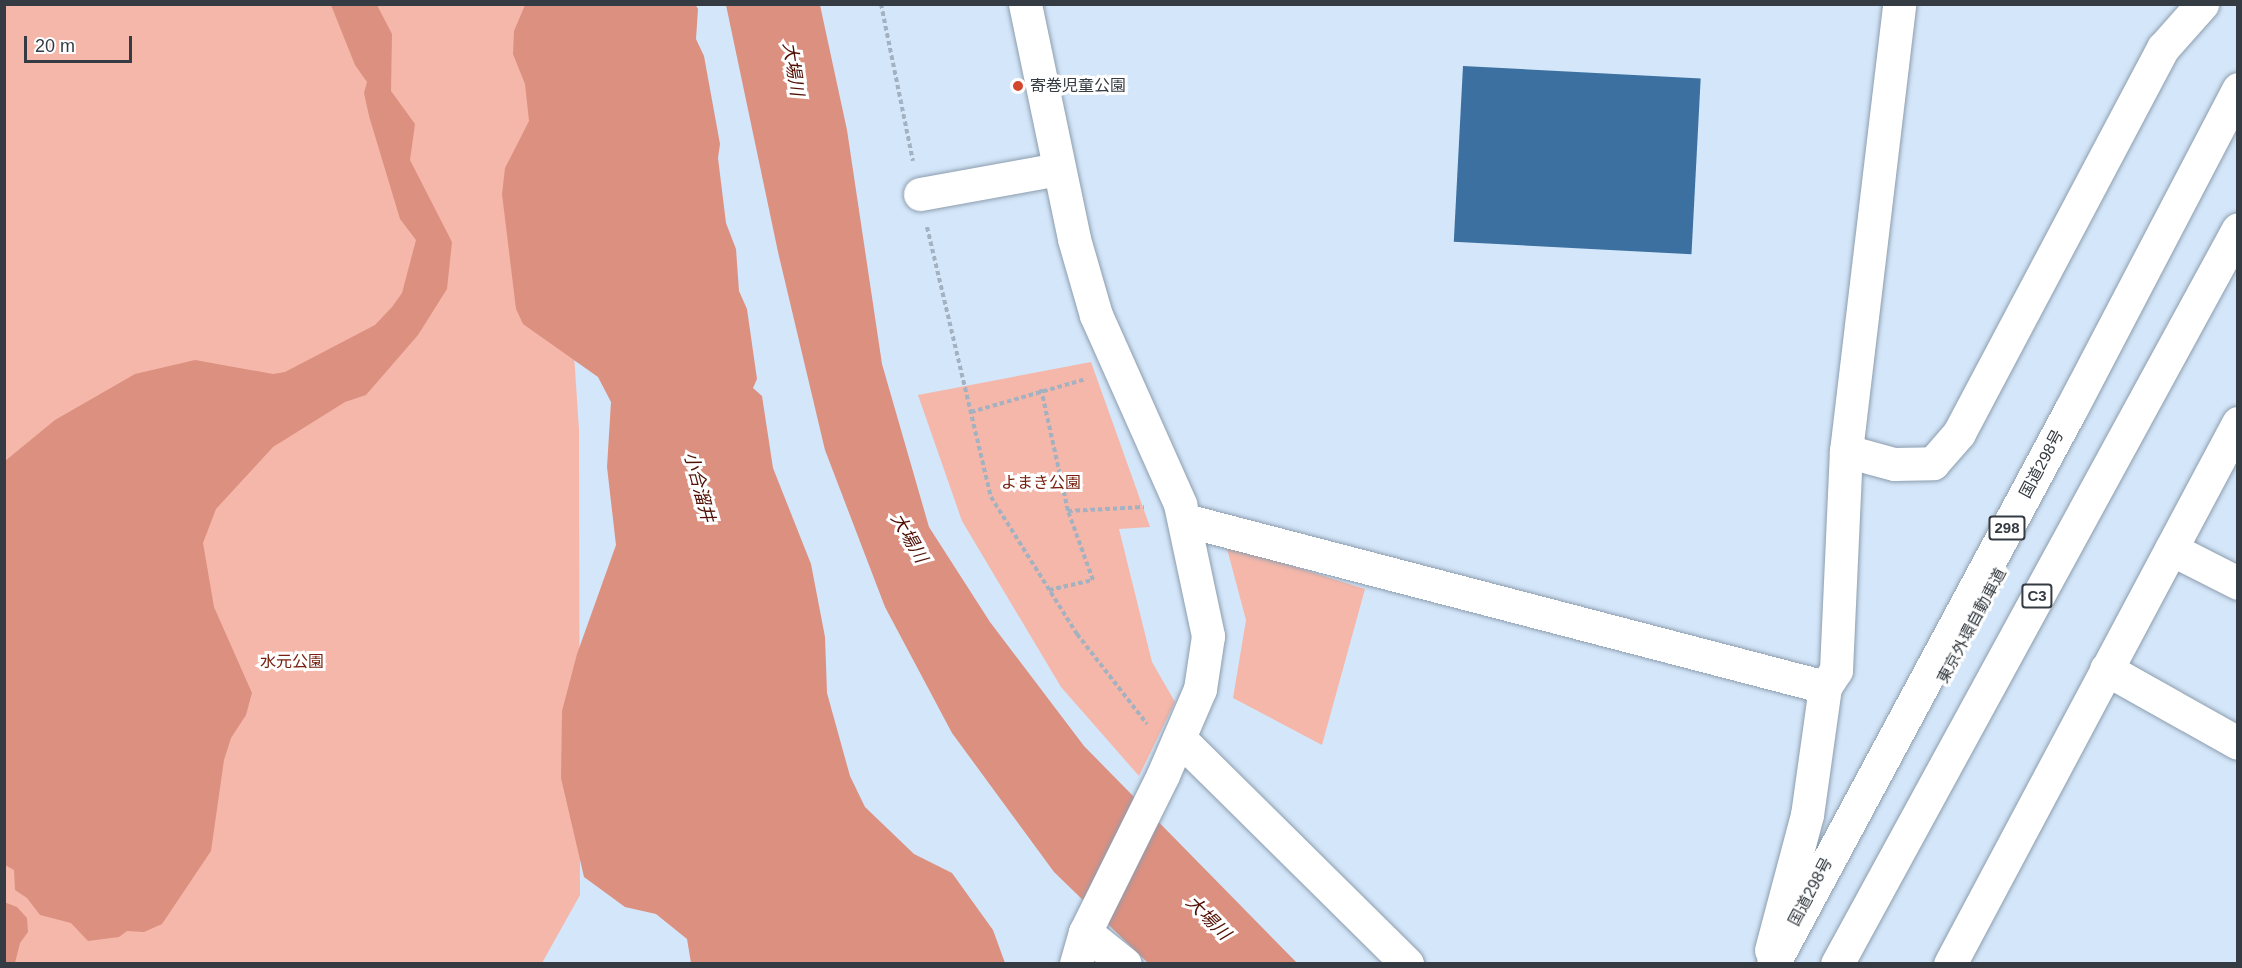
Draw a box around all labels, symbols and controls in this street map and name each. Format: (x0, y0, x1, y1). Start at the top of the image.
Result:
scale bar (27, 24, 135, 62)
text: 20 m (35, 36, 75, 56)
water label: 大場川 (778, 41, 808, 97)
place label: 寄巻児童公園 (1030, 76, 1126, 96)
marker: 寄巻児童公園 (1011, 79, 1025, 93)
street label: 国道298号 (2016, 427, 2068, 501)
water label: 小合溜井 (679, 449, 719, 525)
park label: よまき公園 (1001, 473, 1081, 493)
water label: 大場川 (886, 509, 932, 567)
road number: 298 (1988, 516, 2026, 540)
street label: 東京外環自動車道 (1933, 565, 2011, 687)
road number: C3 (2020, 584, 2054, 608)
park label: 水元公園 (260, 652, 324, 672)
street label: 国道298号 (1785, 855, 1837, 929)
water label: 大場川 (1181, 891, 1235, 945)

